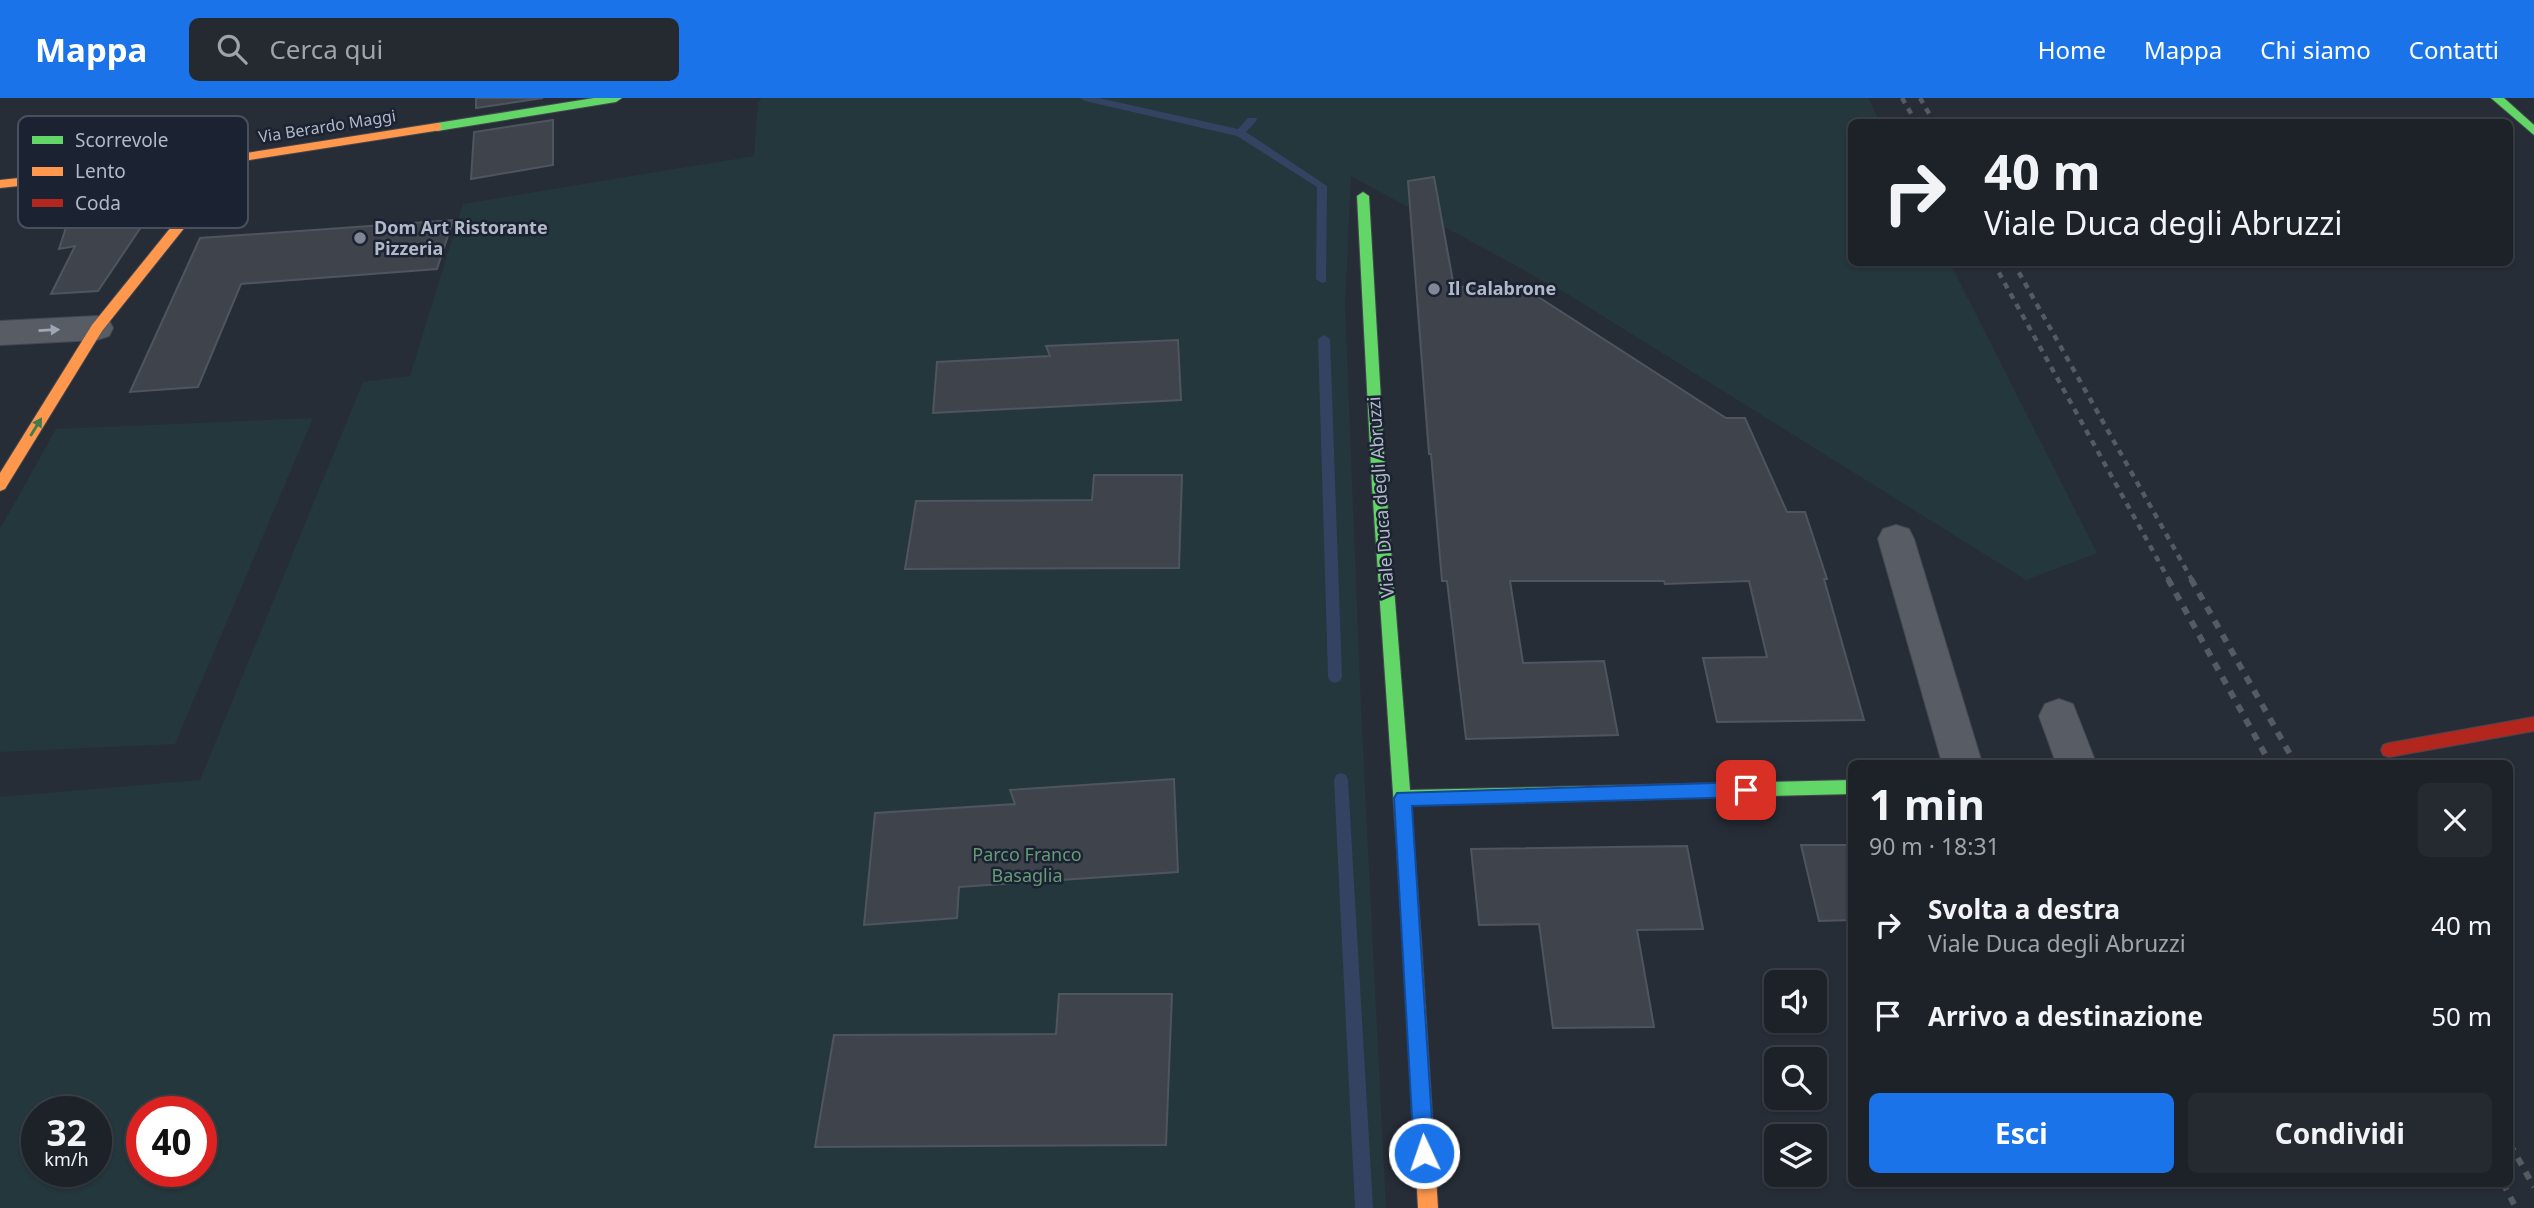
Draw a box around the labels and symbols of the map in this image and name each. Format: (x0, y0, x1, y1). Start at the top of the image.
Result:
street label: Via Berardo Maggi (257, 104, 397, 148)
legend (18, 116, 248, 228)
text: Scorrevole (75, 127, 168, 153)
text: Lento (75, 158, 126, 184)
text: Coda (75, 190, 121, 216)
place label: Dom Art Ristorante Pizzeria (374, 215, 548, 260)
marker: Dom Art Ristorante Pizzeria (352, 230, 368, 246)
place label: Il Calabrone (1448, 276, 1556, 300)
marker: Il Calabrone (1426, 281, 1442, 297)
one-way arrow (38, 324, 60, 335)
street label: Viale Duca degli Abruzzi (1361, 396, 1399, 598)
one-way arrow (29, 417, 42, 436)
pin (1716, 760, 1776, 820)
park label: Parco Franco Basaglia (972, 842, 1082, 887)
speed limit sign: 40 (126, 1096, 217, 1187)
position arrow (1387, 1116, 1461, 1190)

